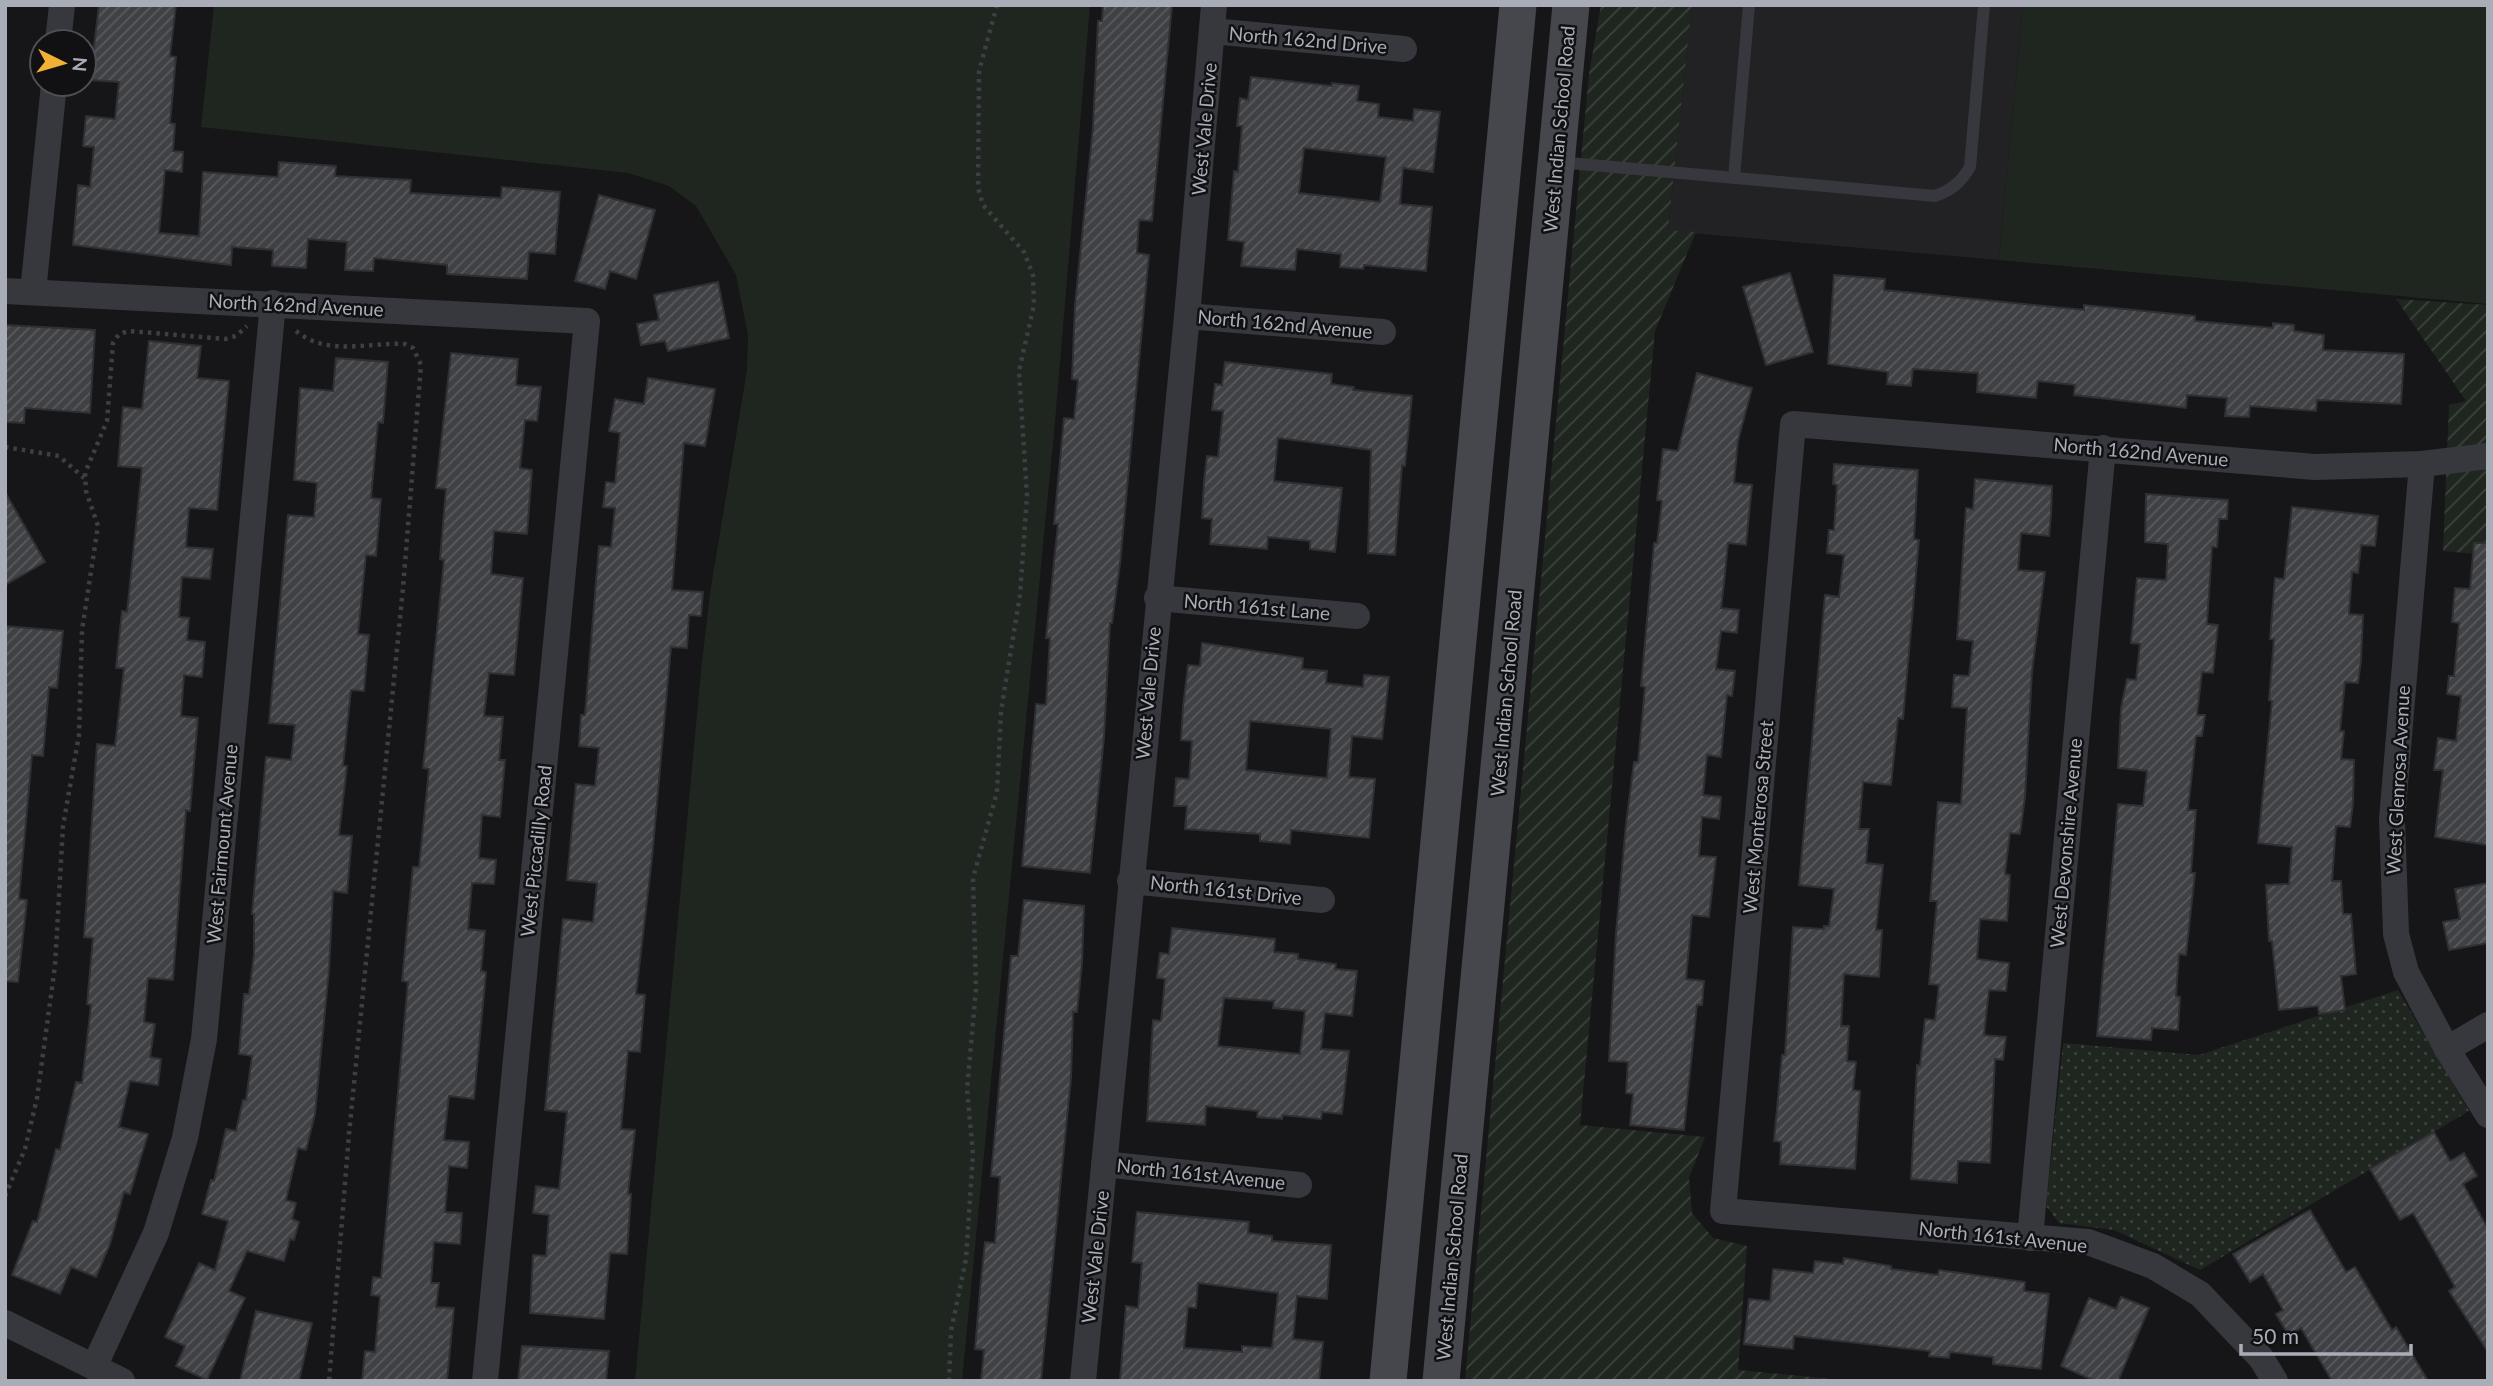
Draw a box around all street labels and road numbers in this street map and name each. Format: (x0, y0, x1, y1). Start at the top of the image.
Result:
street label: North 162nd Drive (1228, 21, 1388, 58)
street label: West Indian School Road (1538, 25, 1579, 233)
street label: West Vale Drive (1186, 61, 1221, 196)
street label: North 162nd Avenue (208, 288, 384, 321)
street label: North 162nd Avenue (1197, 304, 1374, 343)
street label: North 162nd Avenue (2053, 432, 2230, 471)
street label: North 161st Lane (1183, 589, 1331, 624)
street label: West Indian School Road (1485, 589, 1526, 797)
street label: West Vale Drive (1130, 625, 1165, 760)
street label: West Glenrosa Avenue (2381, 685, 2414, 875)
street label: West Monterosa Street (1738, 719, 1777, 914)
street label: West Devonshire Avenue (2045, 737, 2086, 949)
street label: West Fairmount Avenue (201, 743, 242, 945)
street label: West Piccadilly Road (515, 764, 556, 938)
street label: North 161st Drive (1149, 870, 1303, 909)
street label: North 161st Avenue (1116, 1153, 1286, 1194)
street label: West Indian School Road (1431, 1153, 1472, 1361)
street label: West Vale Drive (1076, 1189, 1113, 1325)
street label: North 161st Avenue (1918, 1216, 2088, 1257)

